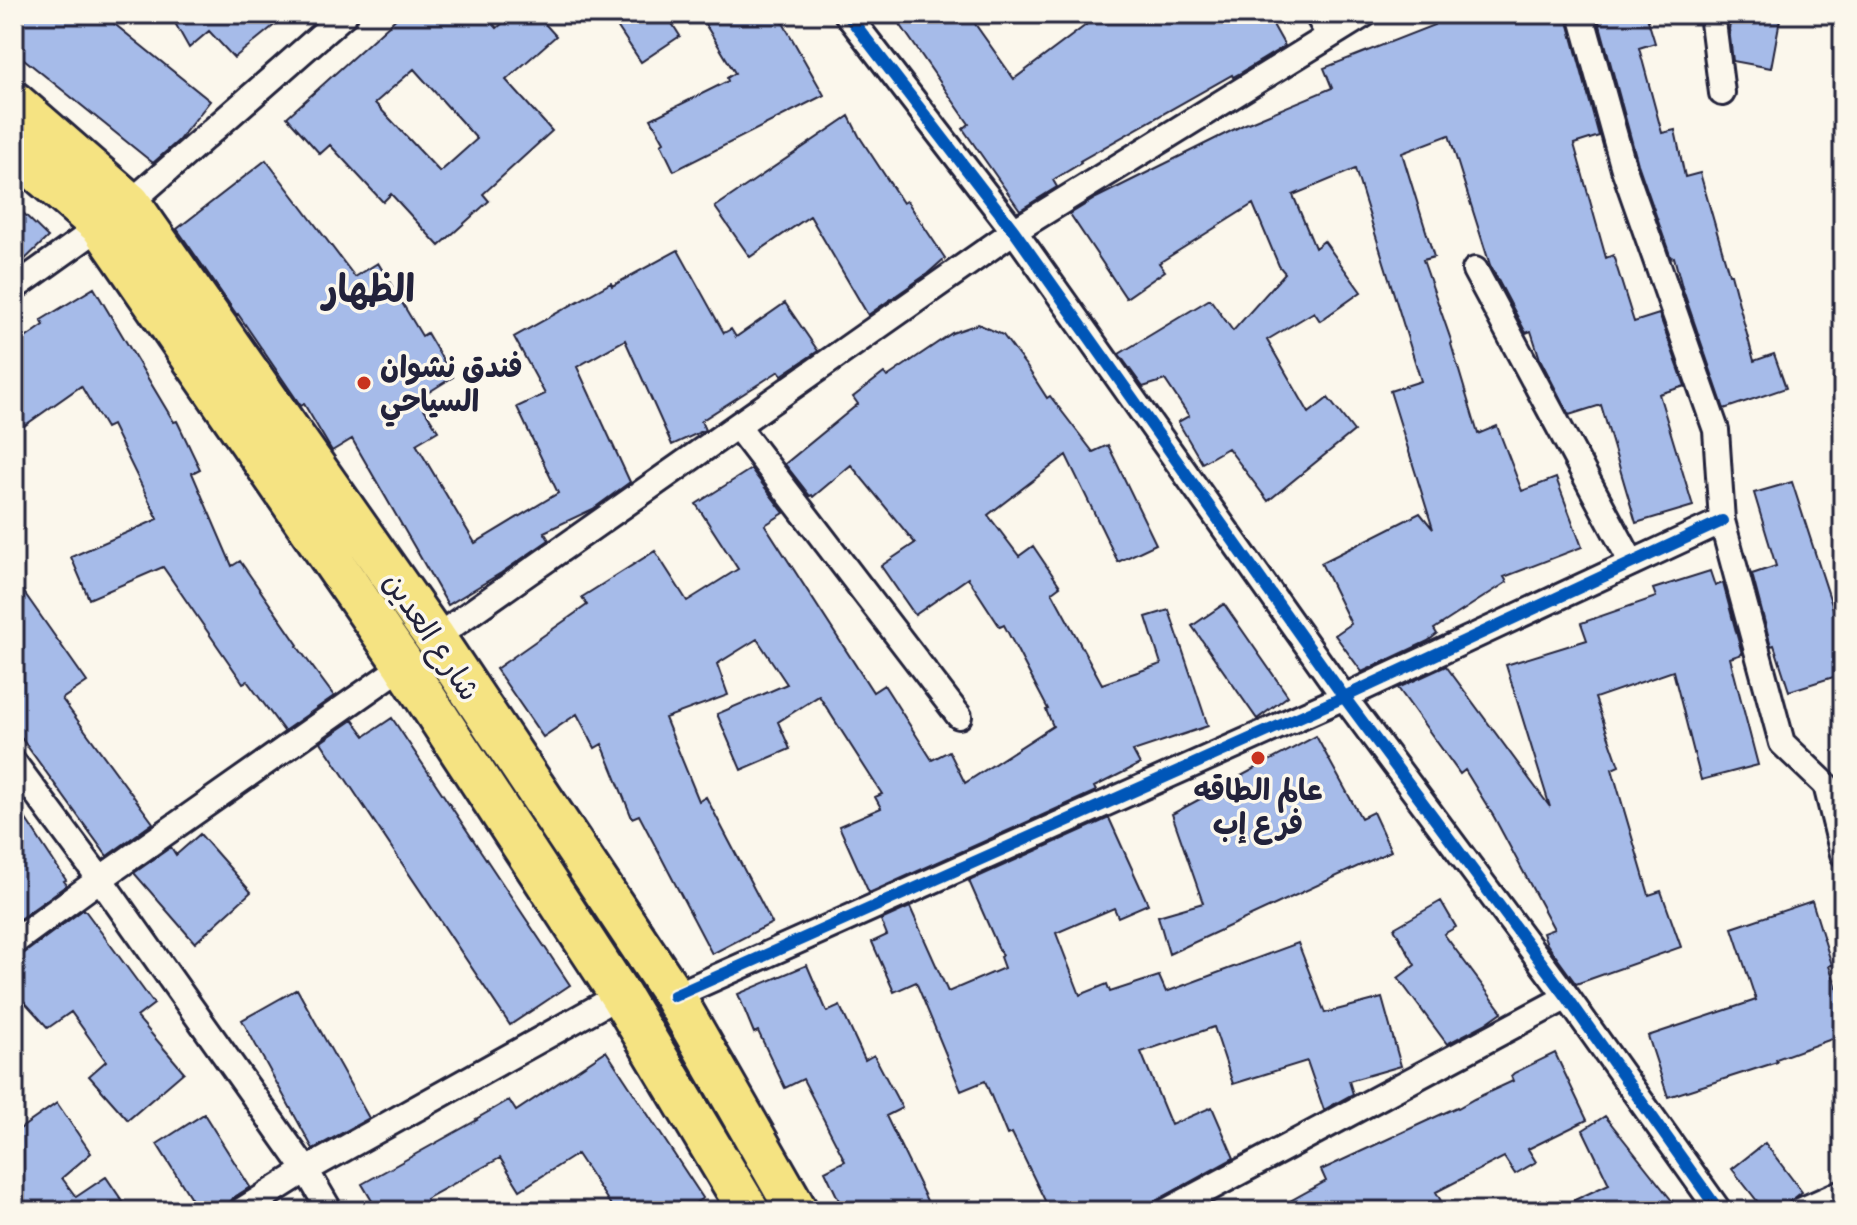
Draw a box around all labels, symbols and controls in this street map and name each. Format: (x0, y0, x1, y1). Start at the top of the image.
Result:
district label: الظهار (320, 266, 415, 312)
place label: فندق نشوان السياحي (380, 348, 523, 427)
marker: فندق نشوان السياحي (355, 374, 373, 392)
street label: شارع العدين (373, 565, 488, 709)
marker: عالم الطاقه فرع إب (1249, 749, 1267, 767)
place label: عالم الطاقه فرع إب (1193, 771, 1323, 845)

